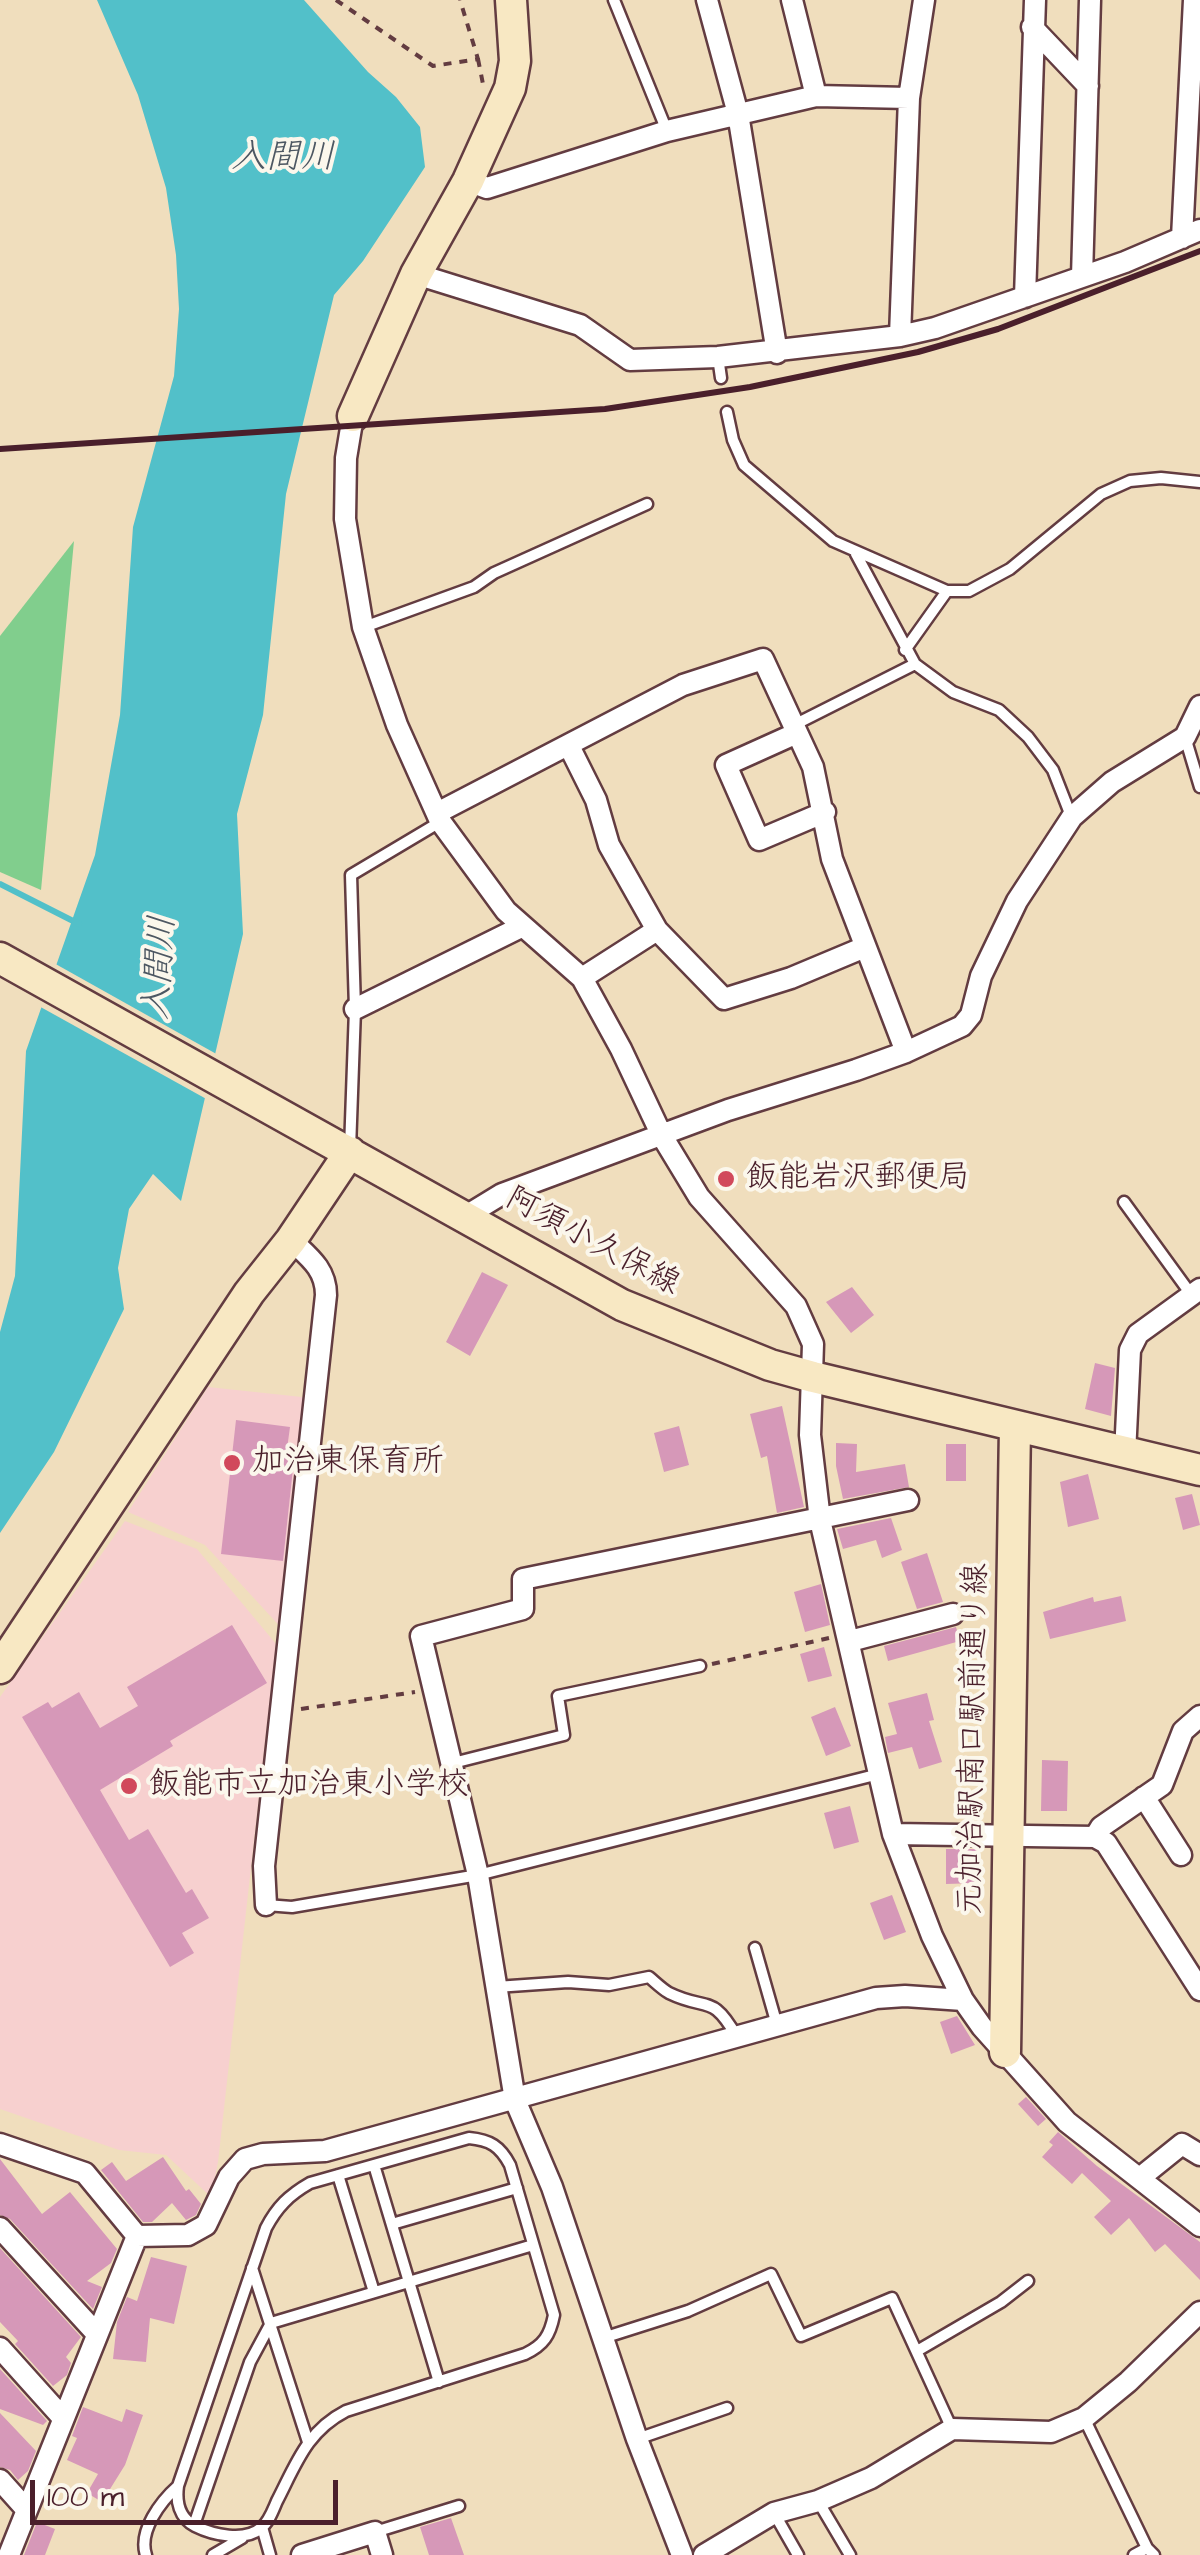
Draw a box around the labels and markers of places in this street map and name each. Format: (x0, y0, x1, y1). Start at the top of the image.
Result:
place label: 飯能岩沢郵便局 (746, 1160, 970, 1198)
marker: 飯能岩沢郵便局 (715, 1168, 737, 1190)
place label: 加治東保育所 (252, 1444, 444, 1482)
marker: 加治東保育所 (221, 1452, 243, 1474)
place label: 飯能市立加治東小学校 (149, 1767, 469, 1805)
marker: 飯能市立加治東小学校 (118, 1775, 140, 1797)

